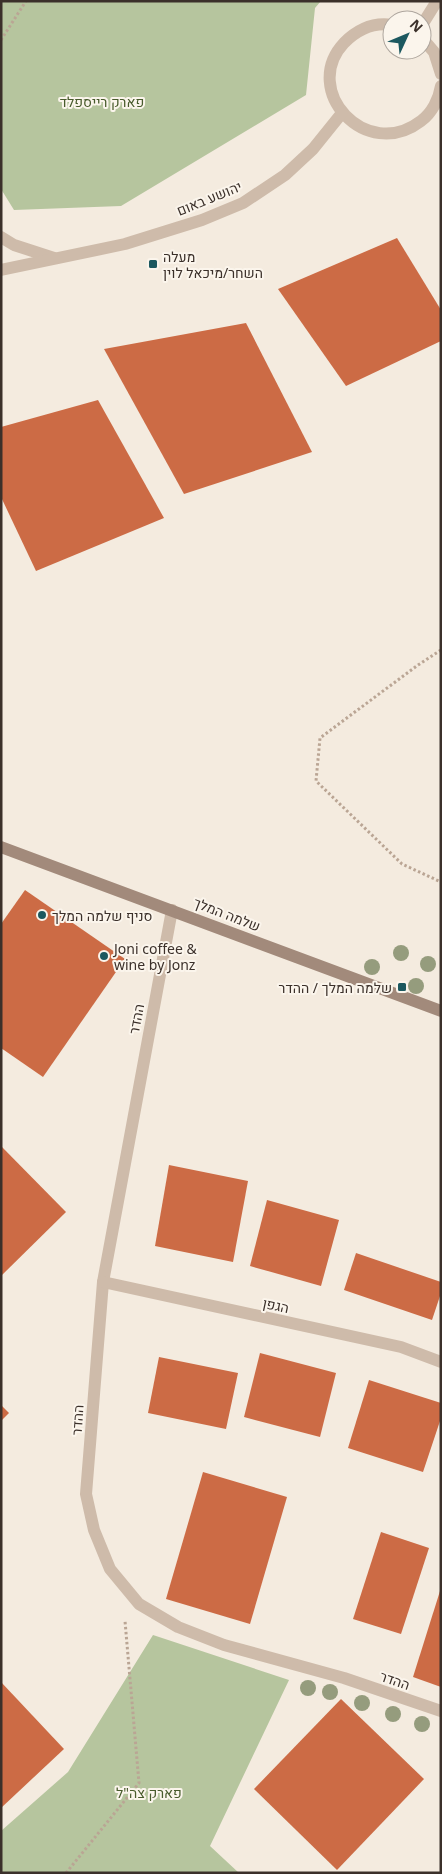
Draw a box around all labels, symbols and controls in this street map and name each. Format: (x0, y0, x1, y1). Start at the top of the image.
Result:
north arrow (382, 10, 432, 60)
text: N (406, 15, 428, 36)
park label: פארק רייספלד (60, 92, 144, 111)
street label: יהושע באום (174, 176, 244, 220)
place label: מעלה השחר/מיכאל לוין (163, 247, 263, 282)
marker: מעלה השחר/מיכאל לוין (147, 258, 159, 270)
street label: שלמה המלך (191, 893, 263, 935)
place label: סניף שלמה המלך (52, 906, 152, 925)
marker: סניף שלמה המלך (36, 909, 48, 921)
place label: Joni coffee & wine by Jonz (112, 939, 197, 974)
marker: Joni coffee & wine by Jonz (98, 950, 110, 962)
place label: שלמה המלך / ההדר (279, 978, 392, 997)
marker: שלמה המלך / ההדר (396, 981, 408, 993)
street label: ההדר (124, 1002, 148, 1036)
street label: הגפן (261, 1293, 291, 1317)
street label: ההדר (66, 1404, 88, 1436)
street label: ההדר (377, 1666, 413, 1694)
park label: פארק צה"ל (116, 1783, 182, 1802)

